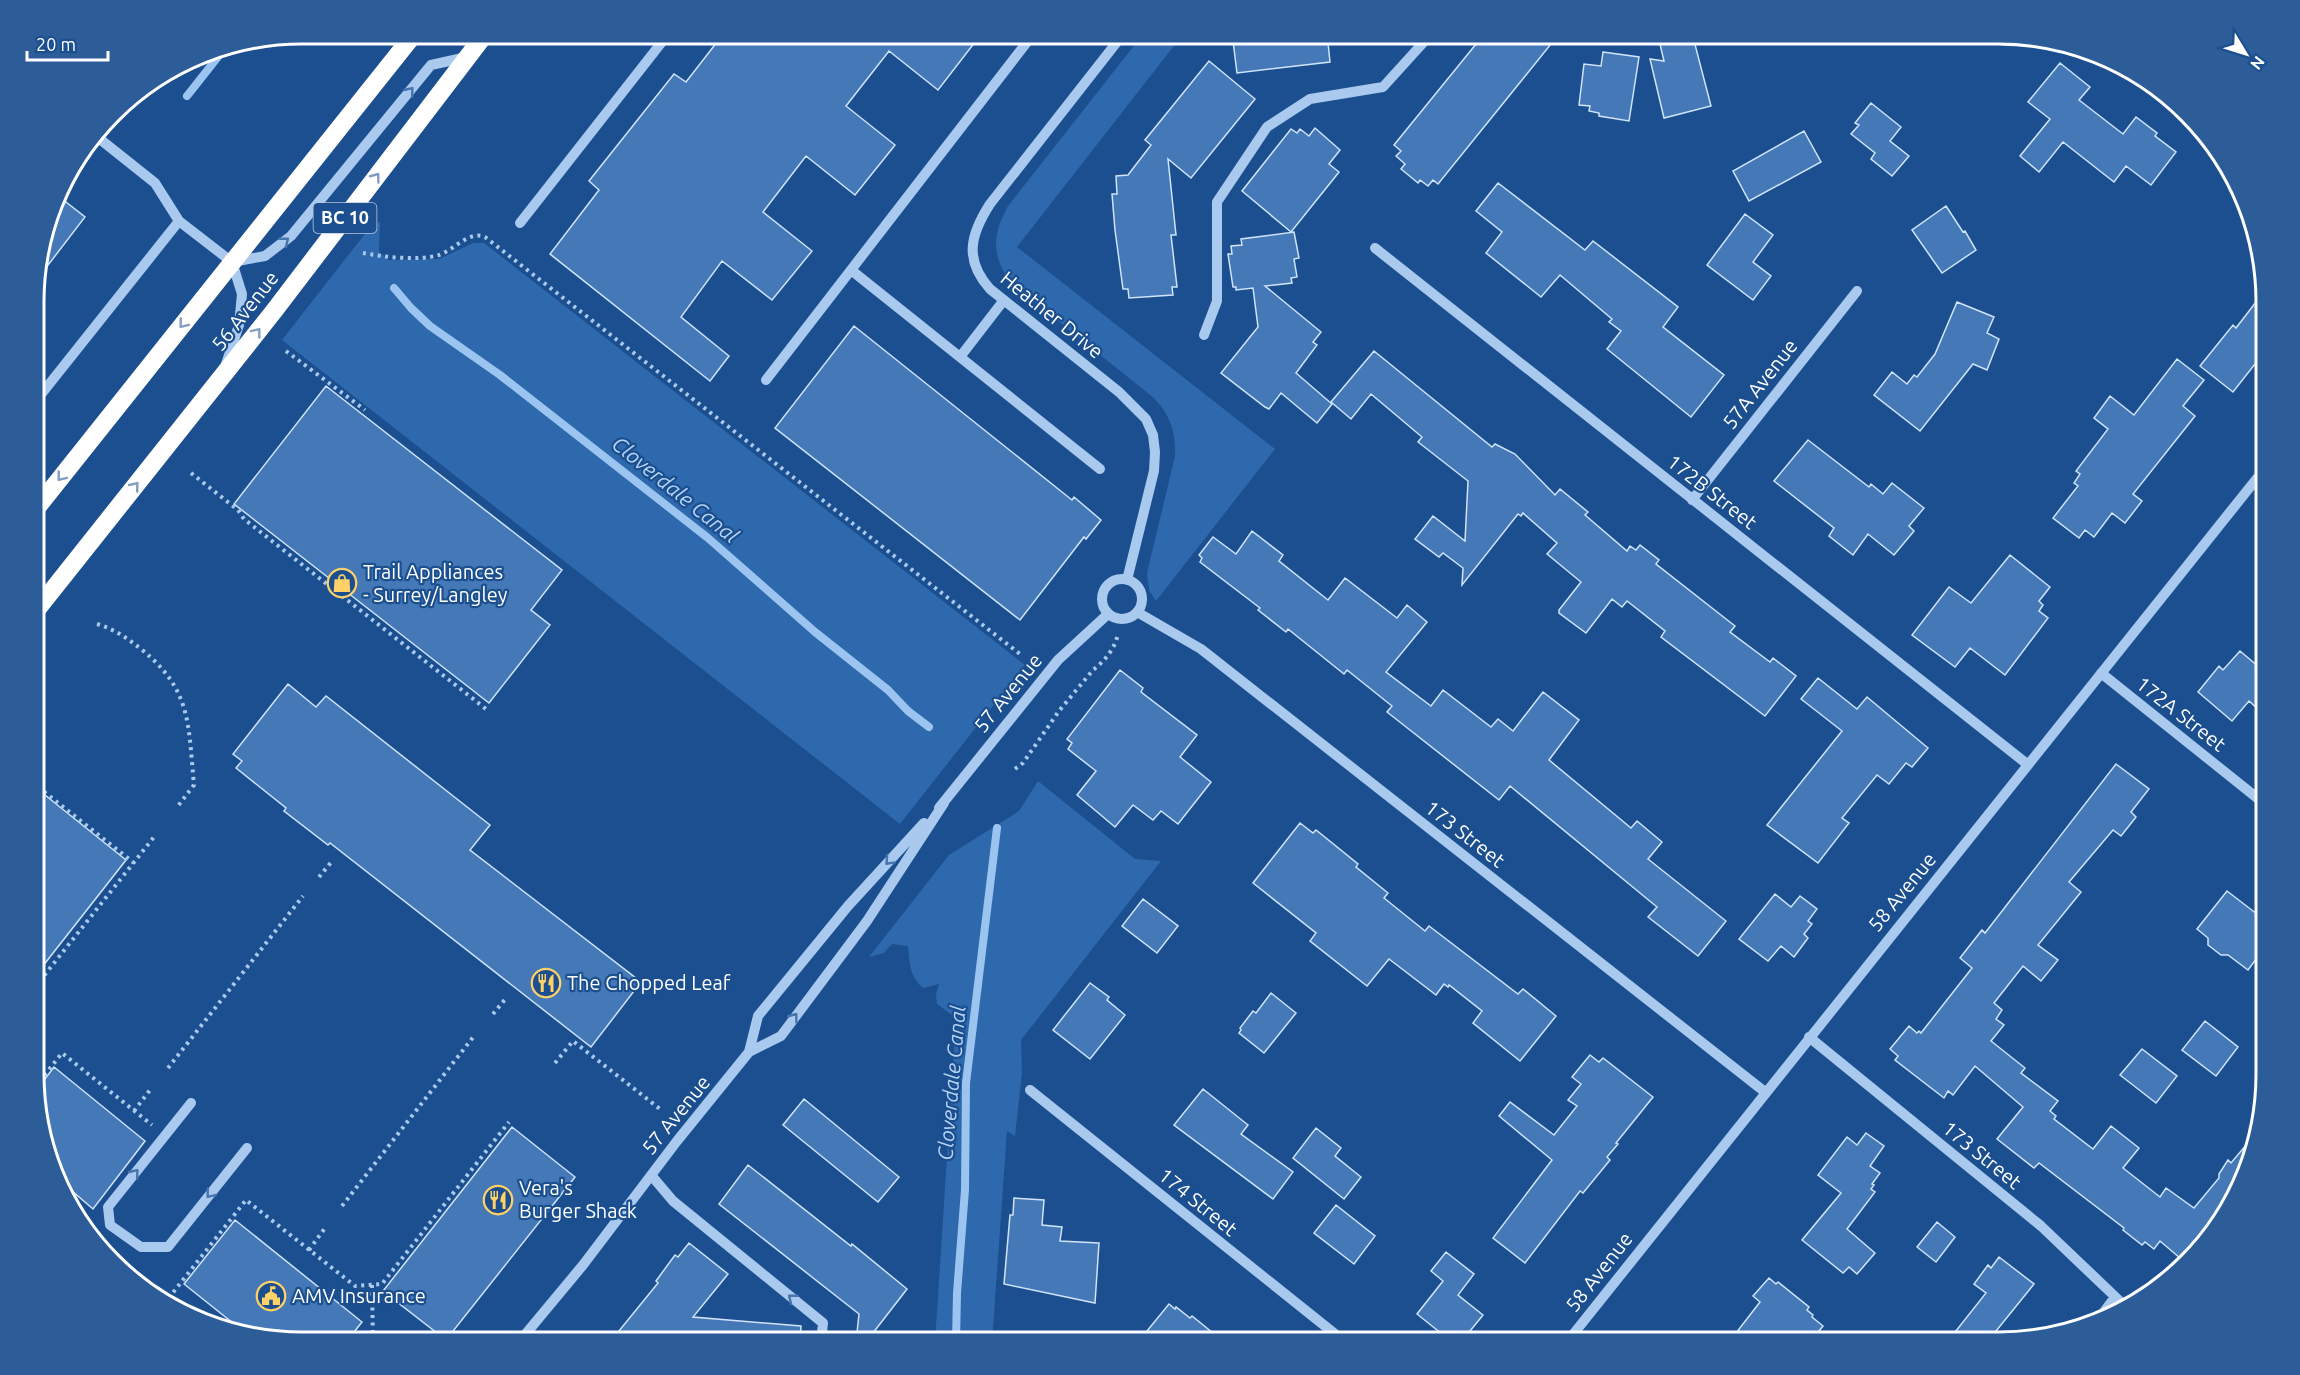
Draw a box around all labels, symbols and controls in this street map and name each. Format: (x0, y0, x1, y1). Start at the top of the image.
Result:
scale bar (27, 24, 108, 62)
north arrow (2216, 24, 2276, 84)
text: 20 m (36, 34, 76, 54)
text: N (2247, 53, 2269, 73)
one-way arrow (402, 87, 413, 98)
one-way arrow (369, 173, 380, 184)
road number: BC 10 (314, 203, 376, 233)
one-way arrow (278, 237, 289, 248)
street label: 56 Avenue (206, 266, 283, 355)
street label: Heather Drive (996, 266, 1108, 363)
one-way arrow (179, 317, 190, 328)
one-way arrow (250, 328, 261, 339)
street label: 57A Avenue (1717, 334, 1802, 433)
water label: Cloverdale Canal (608, 431, 744, 548)
street label: 172B Street (1663, 450, 1762, 534)
one-way arrow (58, 470, 69, 481)
one-way arrow (128, 481, 139, 492)
place label: Trail Appliances - Surrey/Langley (363, 560, 508, 606)
shop icon: Trail Appliances - Surrey/Langley (326, 567, 358, 599)
street label: 57 Avenue (969, 649, 1046, 737)
street label: 172A Street (2132, 672, 2231, 756)
street label: 173 Street (1421, 796, 1510, 872)
street label: 58 Avenue (1863, 848, 1940, 936)
one-way arrow (885, 854, 896, 865)
restaurant icon: The Chopped Leaf (530, 967, 562, 999)
place label: The Chopped Leaf (567, 971, 731, 994)
water label: Cloverdale Canal (932, 1004, 970, 1161)
one-way arrow (787, 1013, 798, 1024)
street label: 57 Avenue (637, 1071, 714, 1159)
street label: 173 Street (1938, 1116, 2026, 1193)
street label: 174 Street (1154, 1163, 1242, 1240)
one-way arrow (128, 1169, 139, 1180)
place label: Vera's Burger Shack (519, 1176, 637, 1222)
restaurant icon: Vera's Burger Shack (482, 1184, 514, 1216)
one-way arrow (207, 1187, 218, 1198)
street label: 58 Avenue (1560, 1227, 1637, 1316)
public building icon: AMV Insurance (255, 1280, 287, 1312)
place label: AMV Insurance (292, 1284, 426, 1307)
one-way arrow (788, 1294, 799, 1305)

